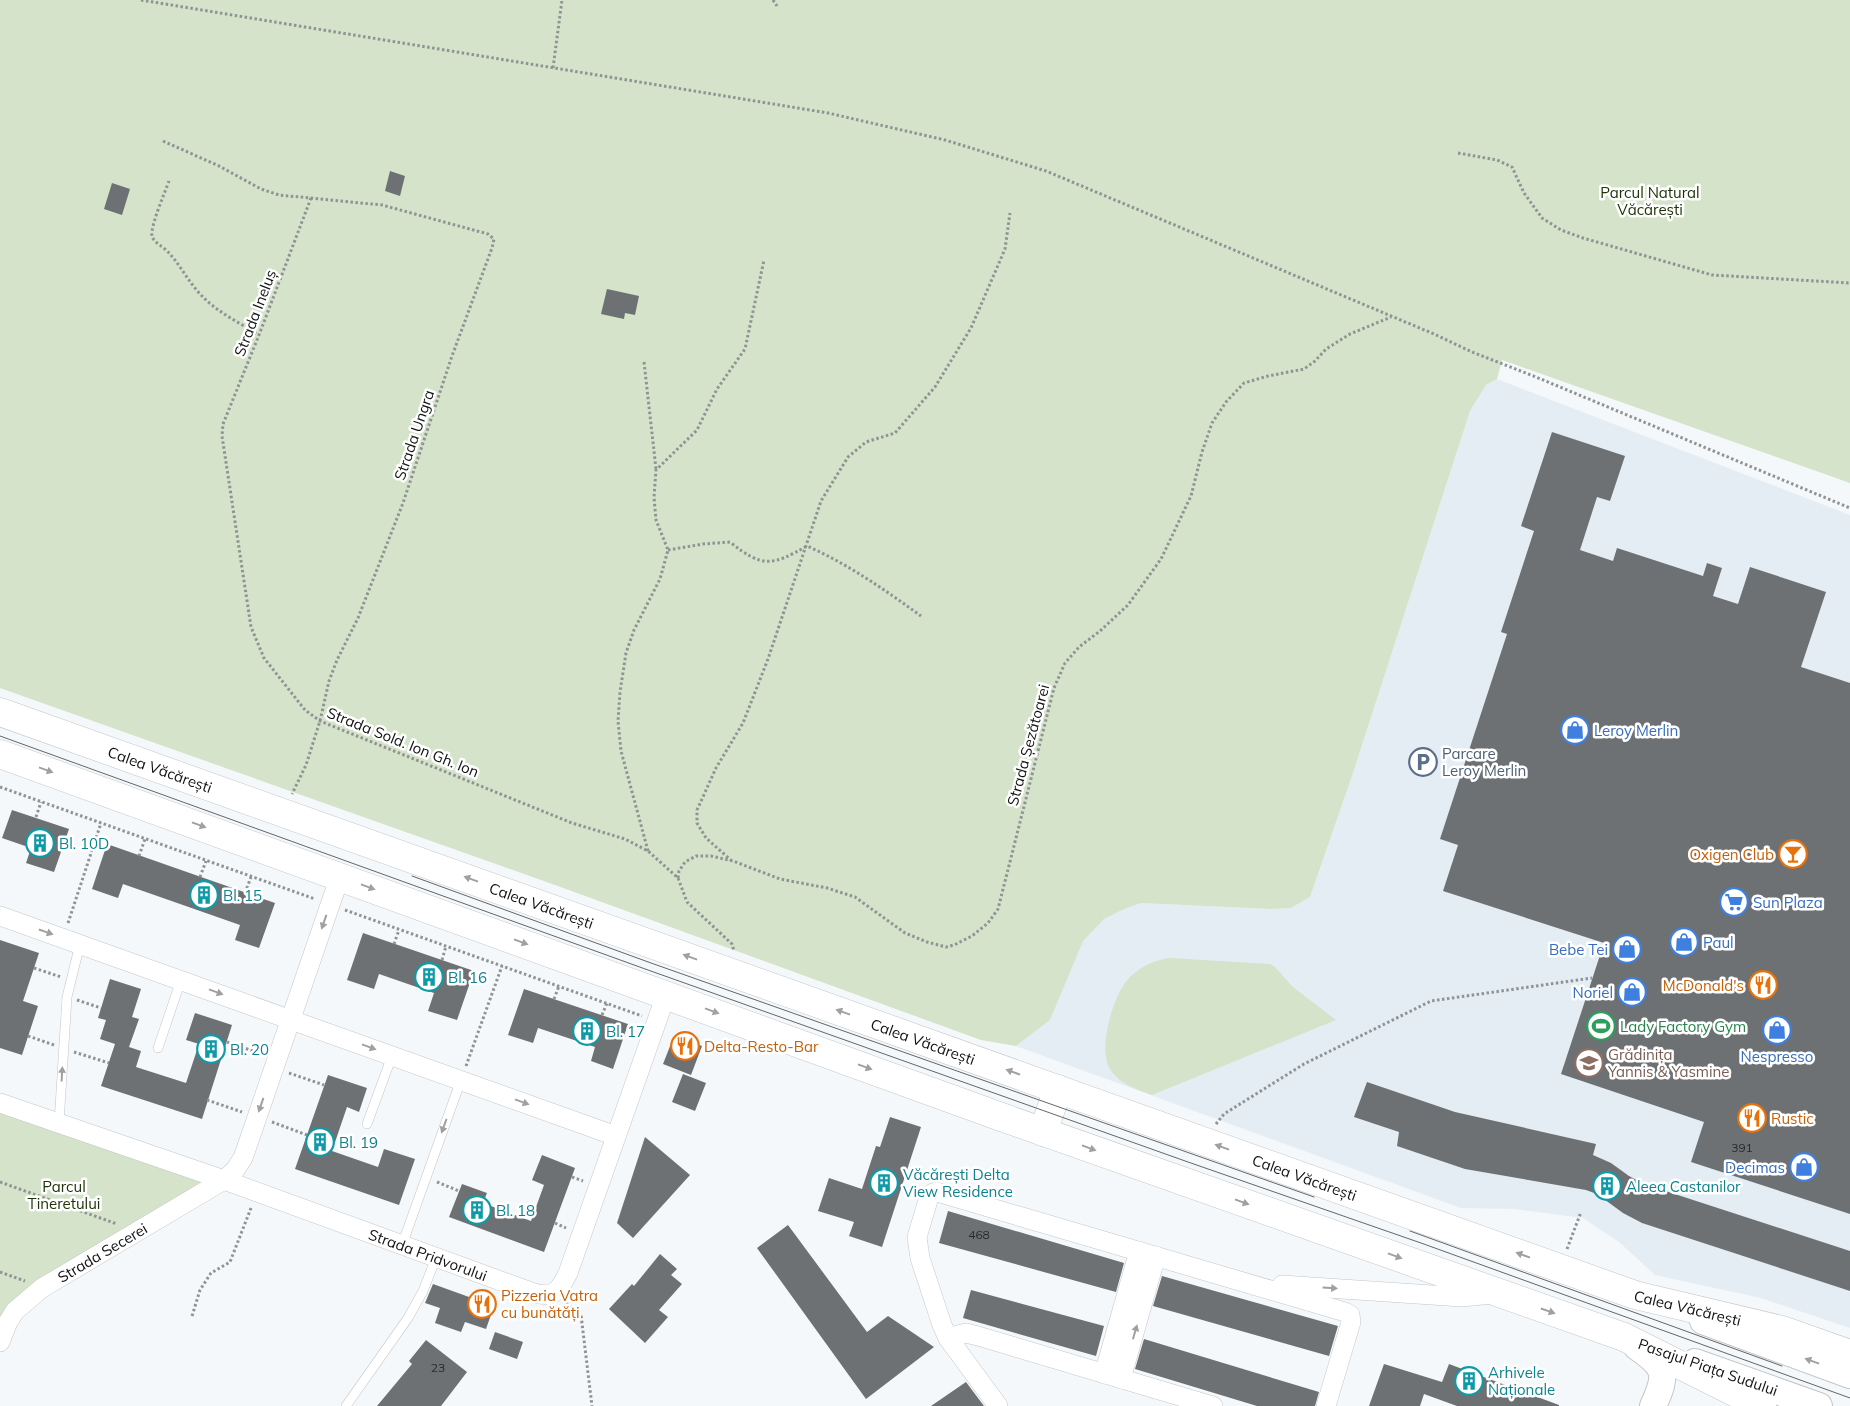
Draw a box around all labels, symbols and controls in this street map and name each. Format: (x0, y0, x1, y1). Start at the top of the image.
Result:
park label: Parcul Natural Văcărești (1600, 183, 1700, 219)
street label: Strada Ineluș (230, 267, 280, 359)
street label: Strada Ungra (390, 387, 438, 483)
street label: Strada Șezătoarei (1003, 682, 1053, 808)
street label: Strada Sold. Ion Gh. Ion (324, 703, 482, 781)
shop icon: Leroy Merlin (1560, 715, 1590, 745)
place label: Leroy Merlin (1594, 721, 1678, 740)
street label: Calea Văcărești (105, 742, 215, 796)
place label: Parcare Leroy Merlin (1442, 744, 1526, 780)
parking icon: Parcare Leroy Merlin (1408, 747, 1438, 777)
one-way arrow (39, 766, 54, 774)
one-way arrow (192, 821, 207, 829)
building icon: Bl. 10D (25, 828, 55, 858)
place label: Bl. 10D (59, 834, 109, 853)
bar icon: Oxigen Club (1778, 839, 1808, 869)
place label: Oxigen Club (1689, 845, 1774, 864)
one-way arrow (463, 875, 478, 883)
street label: Calea Văcărești (487, 878, 596, 932)
building icon: Bl. 15 (189, 880, 219, 910)
one-way arrow (361, 883, 376, 891)
place label: Bl. 15 (223, 886, 262, 905)
supermarket icon: Sun Plaza (1719, 887, 1749, 917)
place label: Sun Plaza (1753, 893, 1823, 912)
one-way arrow (320, 915, 328, 930)
shop icon: Paul (1669, 927, 1699, 957)
one-way arrow (39, 928, 54, 936)
place label: Paul (1703, 933, 1734, 952)
shop icon: Bebe Tei (1612, 934, 1642, 964)
one-way arrow (514, 938, 529, 946)
place label: Bebe Tei (1549, 940, 1608, 959)
one-way arrow (682, 953, 697, 961)
building icon: Bl. 16 (414, 962, 444, 992)
place label: Bl. 16 (448, 968, 487, 987)
restaurant icon: McDonald's (1748, 970, 1778, 1000)
place label: McDonald's (1663, 976, 1744, 995)
shop icon: Noriel (1617, 977, 1647, 1007)
place label: Noriel (1572, 983, 1613, 1002)
one-way arrow (208, 989, 223, 996)
one-way arrow (705, 1007, 720, 1015)
one-way arrow (835, 1008, 850, 1016)
sports icon: Lady Factory Gym (1586, 1011, 1616, 1041)
street label: Calea Văcărești (868, 1014, 978, 1068)
shop icon: Nespresso (1762, 1015, 1792, 1045)
building icon: Bl. 17 (572, 1016, 602, 1046)
place label: Lady Factory Gym (1620, 1017, 1746, 1036)
place label: Bl. 17 (606, 1022, 645, 1041)
restaurant icon: Delta-Resto-Bar (670, 1031, 700, 1061)
building icon: Bl. 20 (196, 1034, 226, 1064)
place label: Delta-Resto-Bar (704, 1037, 819, 1056)
place label: Bl. 20 (230, 1040, 269, 1059)
one-way arrow (361, 1044, 376, 1051)
place label: Grădinița Yannis & Yasmine (1607, 1045, 1730, 1081)
place label: Nespresso (1741, 1047, 1813, 1066)
school or university icon: Grădinița Yannis & Yasmine (1574, 1048, 1604, 1078)
one-way arrow (858, 1063, 873, 1071)
one-way arrow (58, 1066, 66, 1082)
one-way arrow (1005, 1068, 1020, 1075)
one-way arrow (257, 1097, 264, 1112)
one-way arrow (514, 1099, 529, 1106)
restaurant icon: Rustic (1737, 1103, 1767, 1133)
place label: Rustic (1771, 1109, 1814, 1128)
one-way arrow (440, 1119, 448, 1134)
building icon: Bl. 19 (305, 1127, 335, 1157)
place label: Bl. 19 (339, 1133, 378, 1152)
house number: 391 (1731, 1140, 1753, 1155)
one-way arrow (1214, 1143, 1229, 1151)
one-way arrow (1081, 1145, 1096, 1152)
street label: Calea Văcărești (1250, 1150, 1359, 1204)
shop icon: Decimas (1789, 1152, 1819, 1182)
place label: Decimas (1725, 1158, 1785, 1177)
place label: Văcărești Delta View Residence (903, 1165, 1013, 1201)
building icon: Văcărești Delta View Residence (869, 1168, 899, 1198)
building icon: Aleea Castanilor (1592, 1171, 1622, 1201)
park label: Parcul Tineretului (28, 1177, 100, 1213)
place label: Aleea Castanilor (1626, 1177, 1741, 1196)
building icon: Bl. 18 (462, 1195, 492, 1225)
one-way arrow (1235, 1198, 1250, 1206)
place label: Bl. 18 (496, 1201, 535, 1220)
street label: Strada Secerei (54, 1218, 150, 1286)
street label: Strada Pridvorului (366, 1224, 490, 1285)
house number: 468 (968, 1227, 990, 1242)
one-way arrow (1515, 1251, 1530, 1259)
one-way arrow (1388, 1252, 1403, 1260)
one-way arrow (1322, 1284, 1338, 1292)
place label: Pizzeria Vatra cu bunătăți (501, 1286, 598, 1322)
street label: Calea Văcărești (1632, 1286, 1743, 1329)
restaurant icon: Pizzeria Vatra cu bunătăți (467, 1289, 497, 1319)
one-way arrow (1541, 1307, 1556, 1315)
one-way arrow (1131, 1324, 1139, 1339)
street label: Pasajul Piața Sudului (1636, 1334, 1780, 1400)
one-way arrow (1805, 1357, 1820, 1364)
house number: 23 (431, 1360, 445, 1375)
place label: Arhivele Naționale (1488, 1363, 1555, 1399)
building icon: Arhivele Naționale (1454, 1366, 1484, 1396)

